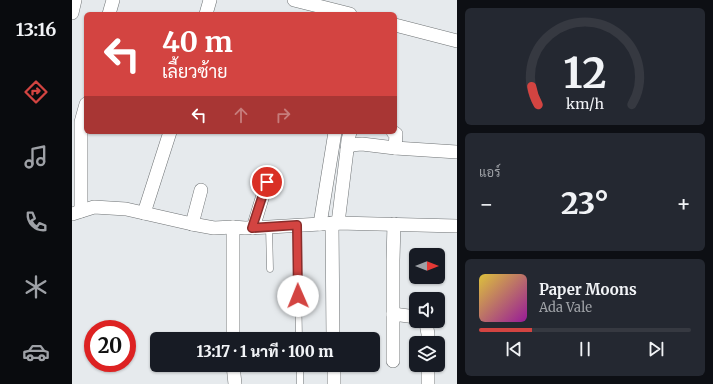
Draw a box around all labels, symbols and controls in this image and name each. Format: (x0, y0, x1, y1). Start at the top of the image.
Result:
text: 13:16 (16, 18, 56, 41)
text: 40 m (162, 24, 233, 60)
icon: left (96, 28, 148, 80)
text: 12 (563, 46, 607, 98)
text: เลี้ยวซ้าย (162, 60, 228, 83)
icon: directions (22, 78, 50, 106)
text: km/h (566, 94, 604, 112)
icon: left (188, 104, 210, 126)
icon: ahead (230, 104, 252, 126)
icon: right (272, 104, 294, 126)
icon: music (22, 143, 50, 171)
text: แอร์ (479, 164, 500, 181)
pin (250, 165, 284, 199)
icon: arrive (256, 171, 278, 193)
text: 23° (561, 184, 609, 222)
text: − (479, 190, 494, 218)
text: + (676, 190, 691, 218)
icon: phone (22, 208, 50, 236)
north arrow (409, 248, 445, 284)
map controls (409, 248, 445, 372)
icon: climate (22, 273, 50, 301)
position arrow (277, 275, 319, 317)
text: Paper Moons (539, 280, 637, 299)
button: sound (409, 292, 445, 328)
text: Ada Vale (539, 299, 592, 316)
speed limit sign: 20 (84, 320, 136, 372)
button: layers (409, 336, 445, 372)
icon: car (22, 338, 50, 366)
icon: previous (503, 338, 525, 360)
icon: pause (574, 338, 596, 360)
icon: next (645, 338, 667, 360)
text: 13:17 · 1 นาที · 100 m (197, 342, 333, 361)

